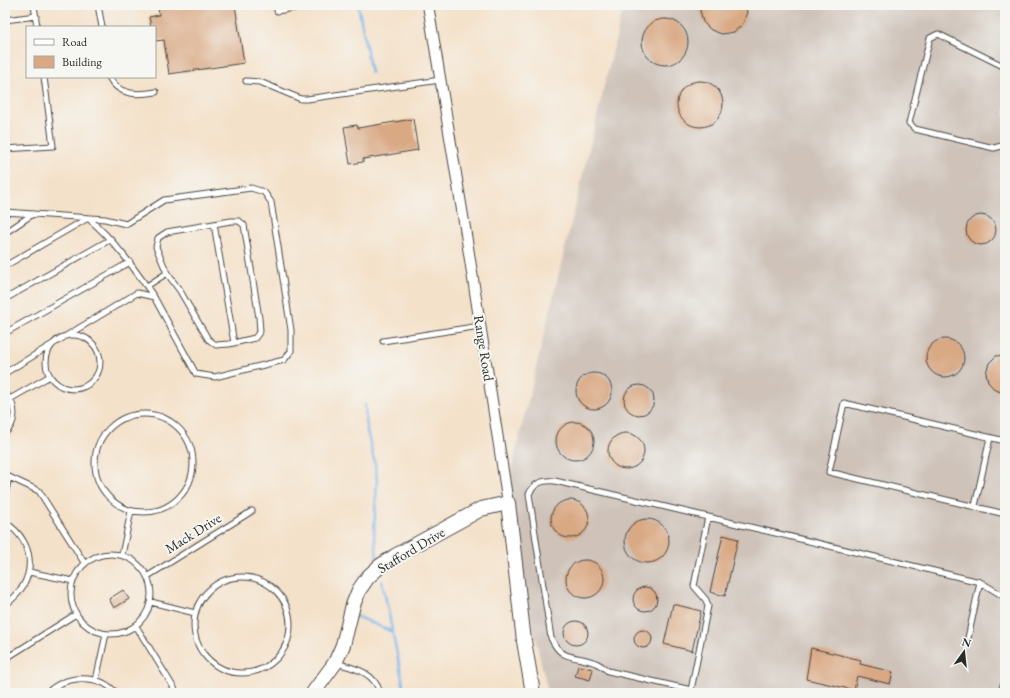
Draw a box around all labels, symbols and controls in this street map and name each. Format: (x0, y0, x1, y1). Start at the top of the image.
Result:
legend (26, 26, 156, 78)
text: Road (62, 34, 88, 50)
text: Building (62, 54, 103, 70)
street label: Range Road (470, 314, 498, 383)
street label: Mack Drive (162, 508, 225, 557)
street label: Stafford Drive (374, 523, 448, 577)
north arrow (944, 632, 984, 672)
text: N (960, 634, 973, 650)

